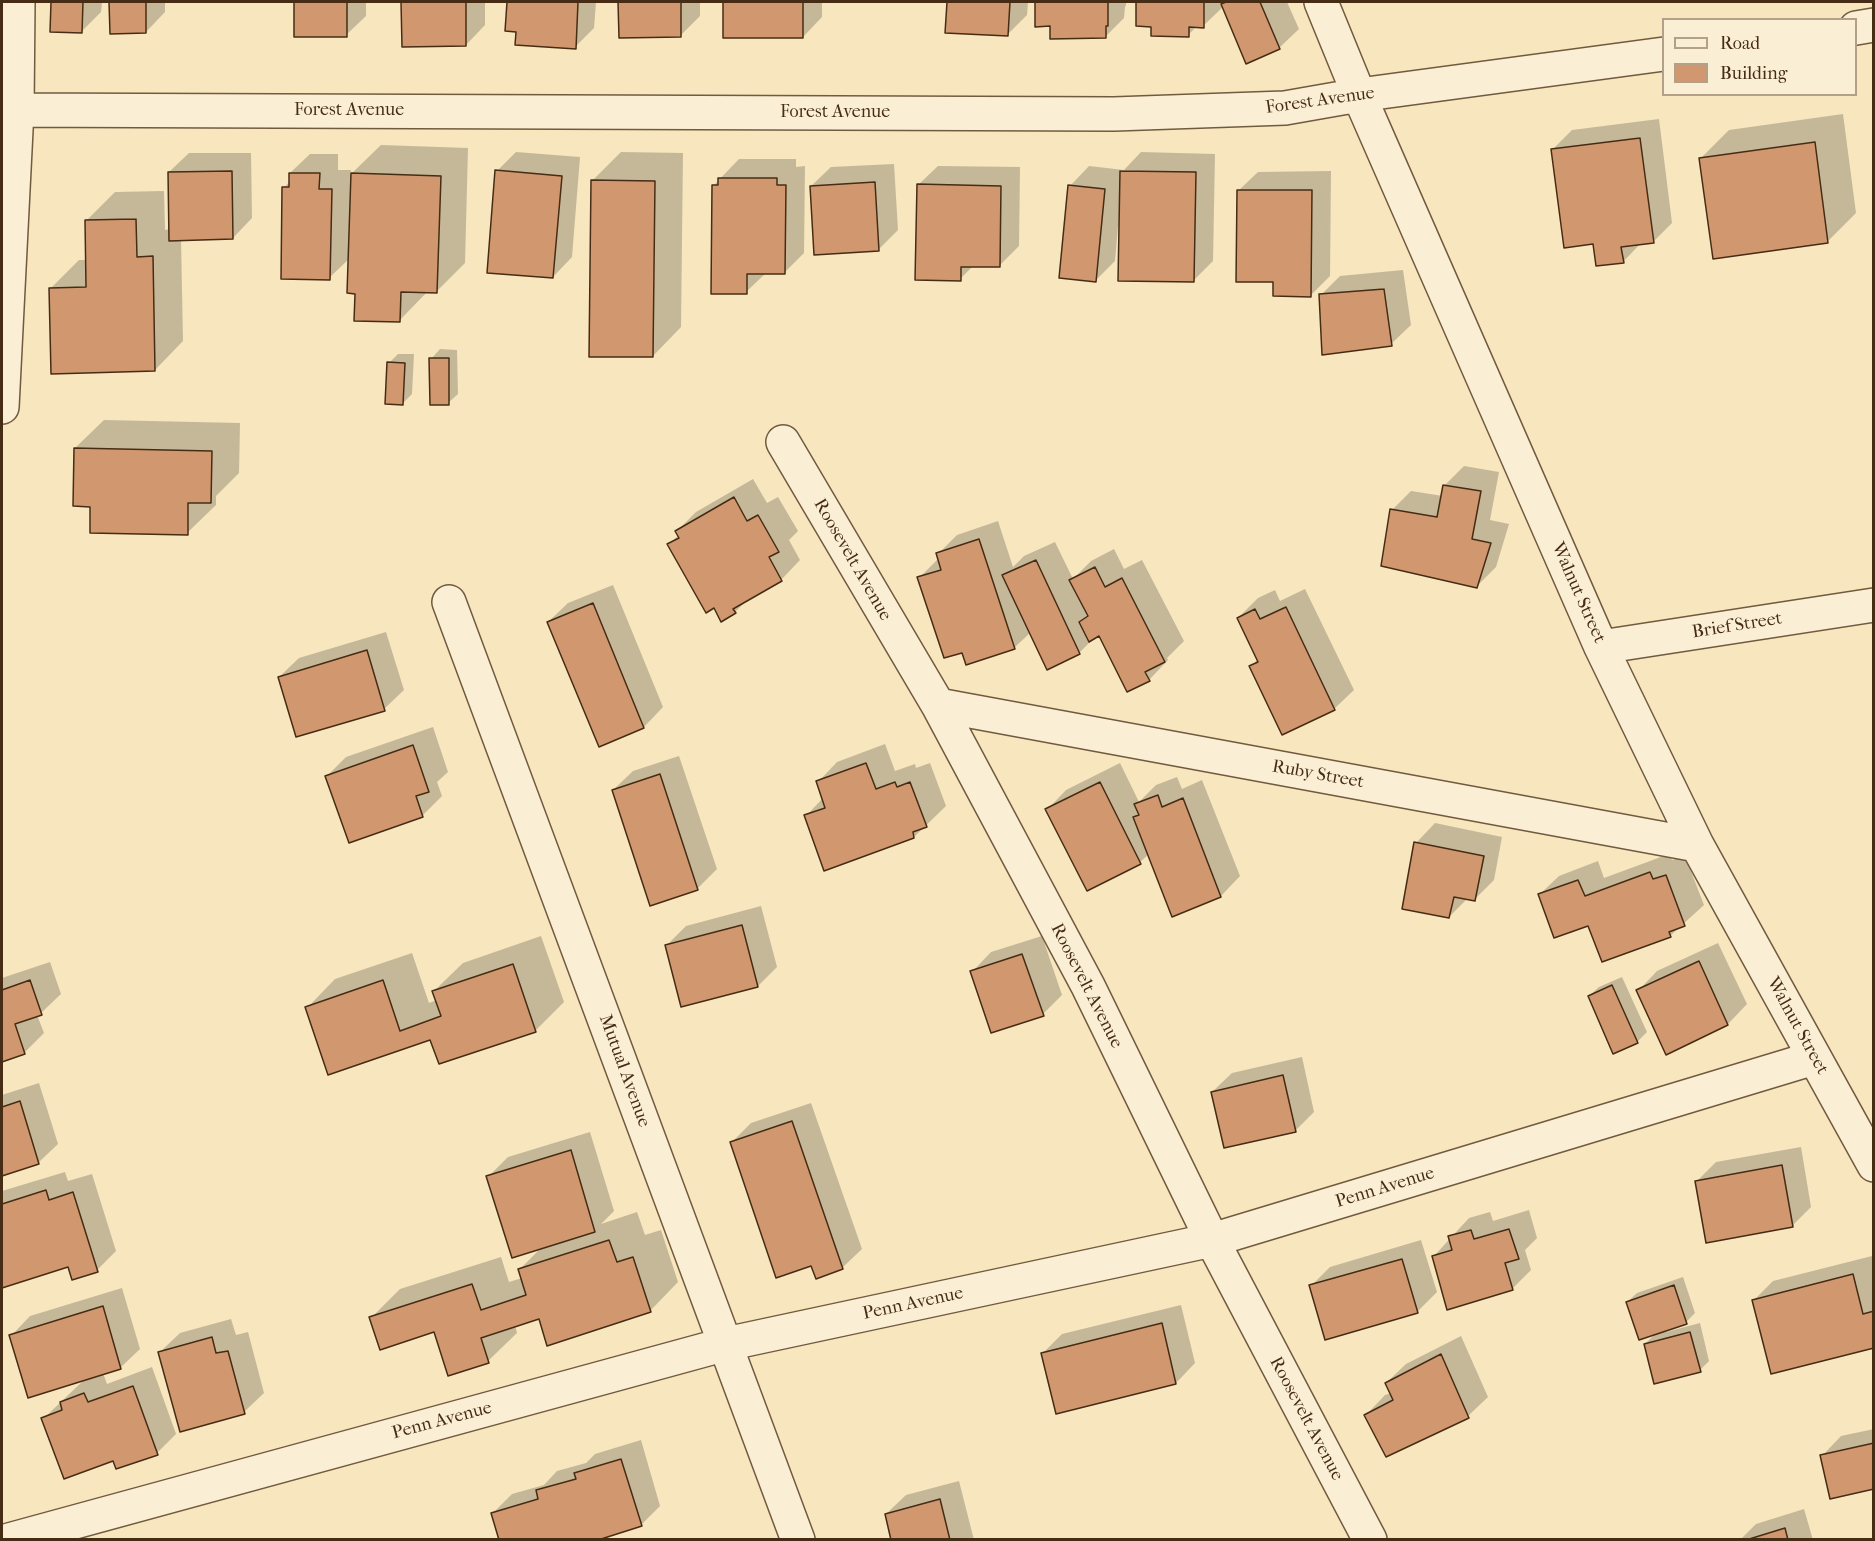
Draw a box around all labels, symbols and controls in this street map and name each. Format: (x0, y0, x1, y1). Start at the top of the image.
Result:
legend (1662, 18, 1857, 96)
text: Road (1720, 33, 1760, 54)
text: Building (1720, 63, 1787, 84)
street label: Forest Avenue (1264, 83, 1376, 119)
street label: Forest Avenue (294, 100, 404, 122)
street label: Forest Avenue (780, 102, 890, 124)
street label: Roosevelt Avenue (808, 495, 896, 625)
street label: Walnut Street (1546, 539, 1610, 647)
street label: Brief Street (1690, 608, 1784, 644)
street label: Ruby Street (1270, 756, 1366, 794)
street label: Roosevelt Avenue (1045, 920, 1127, 1052)
street label: Walnut Street (1761, 974, 1833, 1078)
street label: Mutual Avenue (594, 1012, 654, 1130)
street label: Penn Avenue (1333, 1163, 1437, 1213)
street label: Penn Avenue (861, 1283, 965, 1325)
street label: Roosevelt Avenue (1264, 1353, 1348, 1485)
street label: Penn Avenue (390, 1397, 494, 1445)

